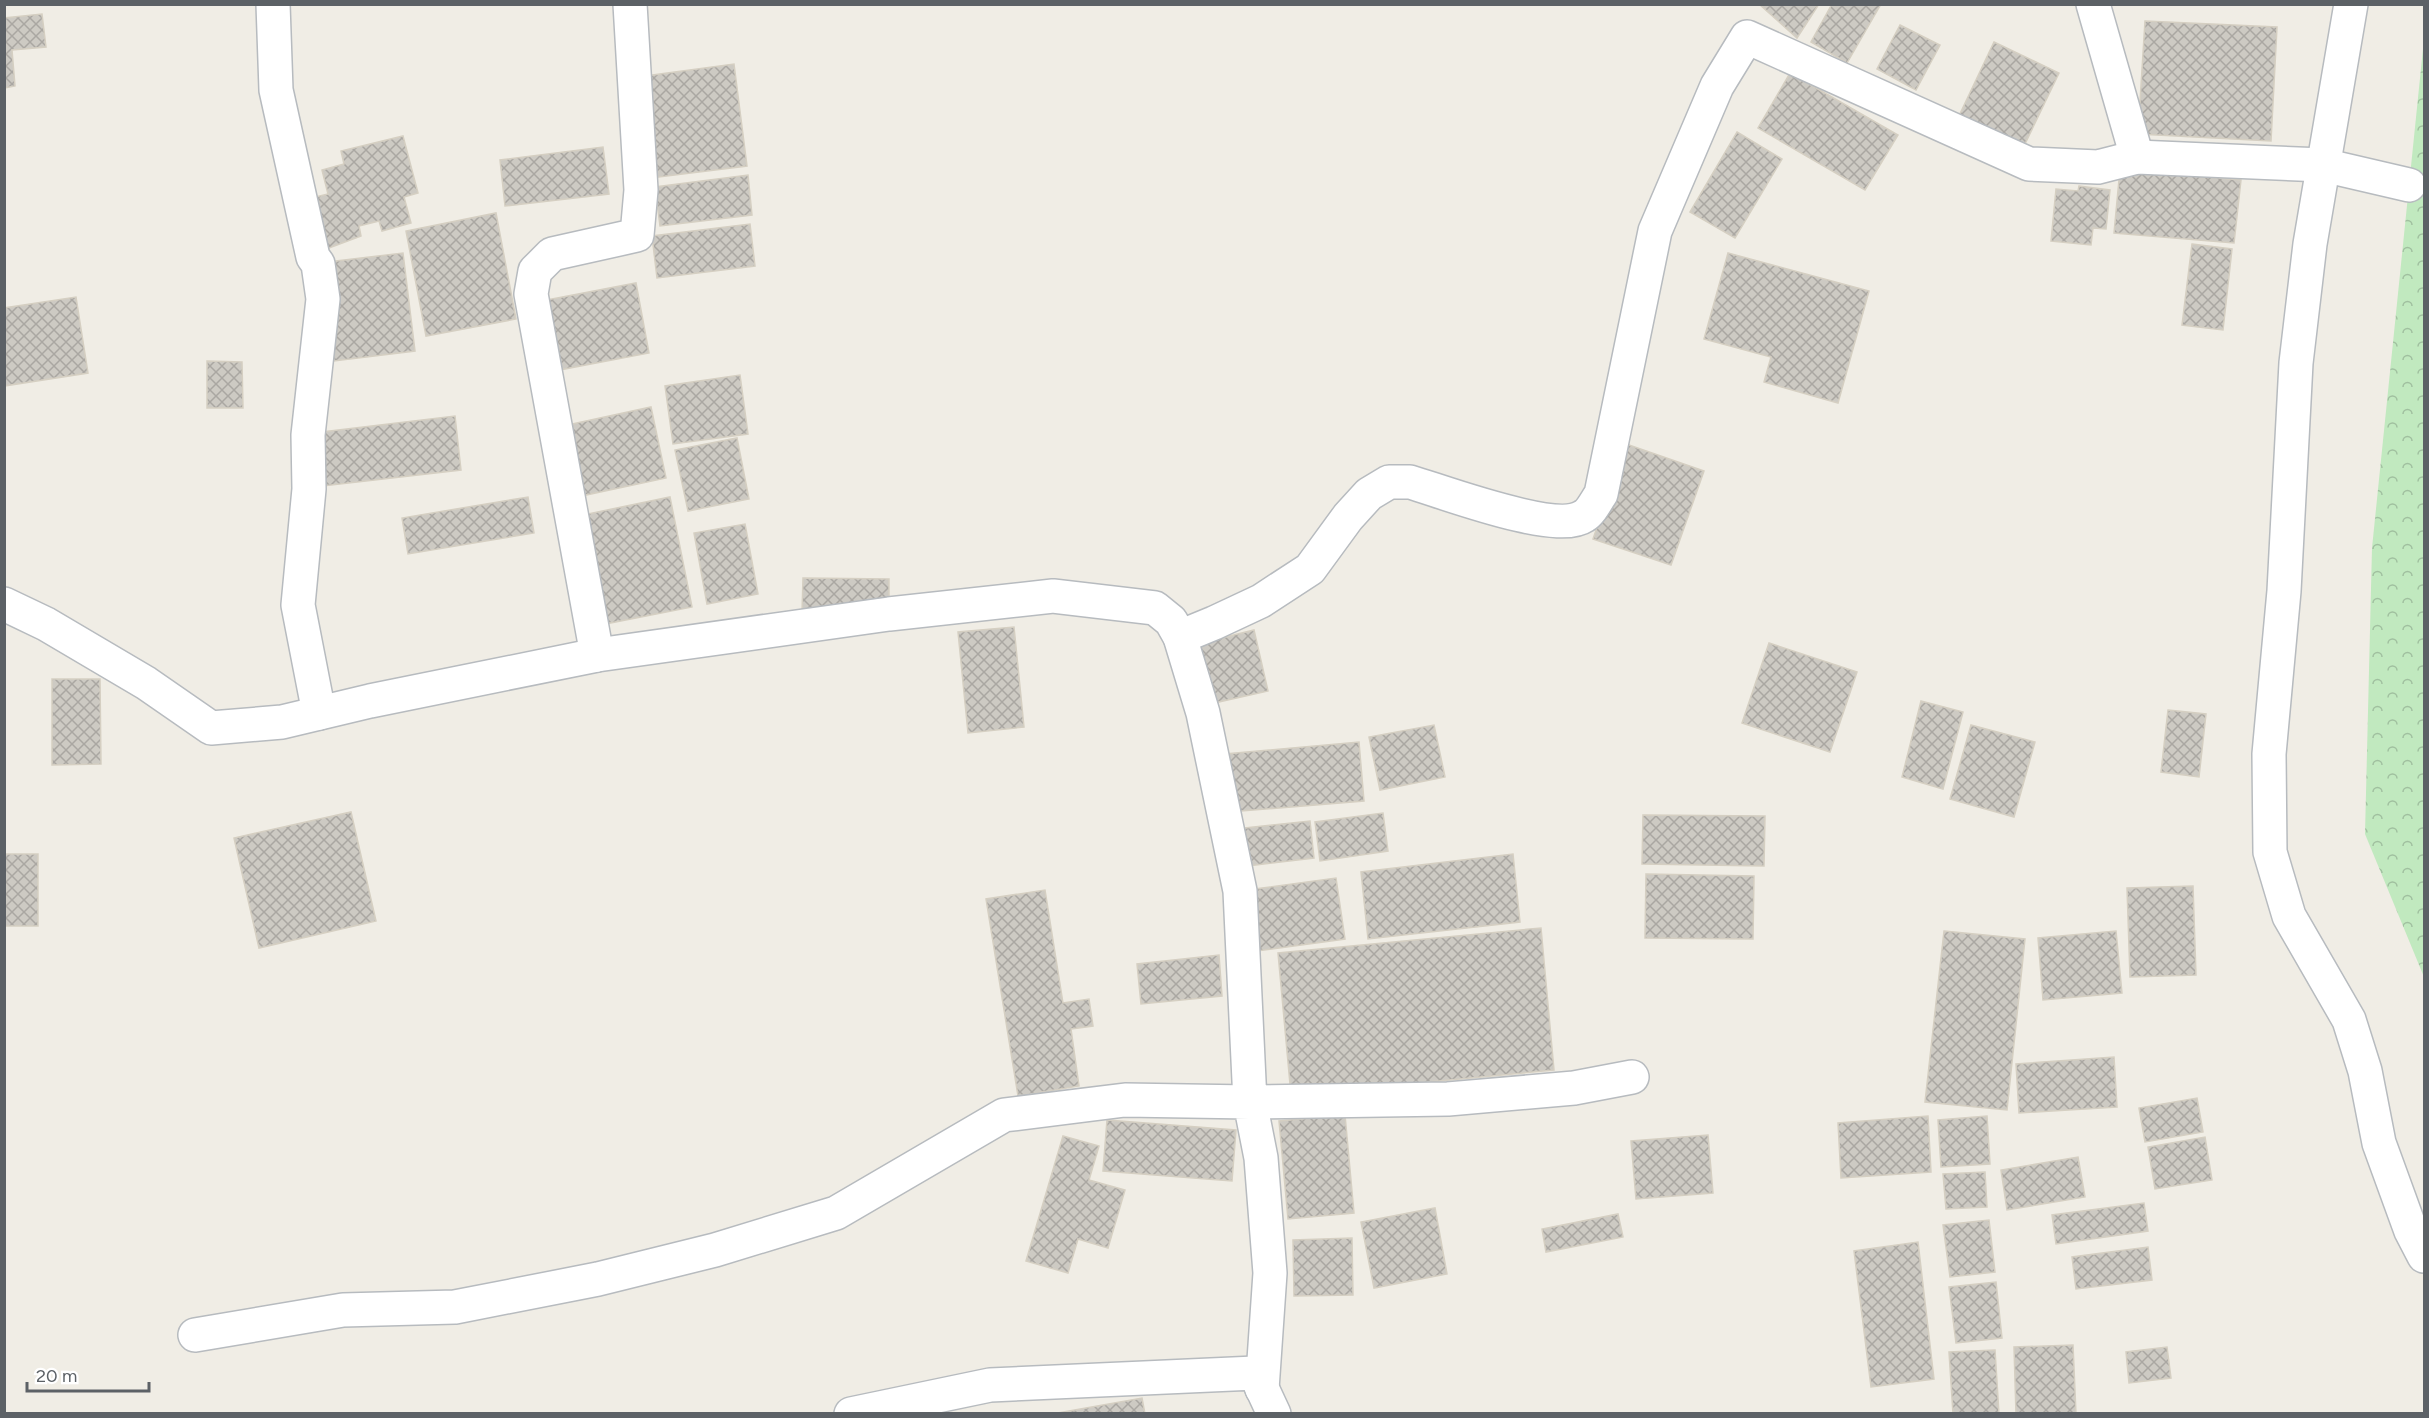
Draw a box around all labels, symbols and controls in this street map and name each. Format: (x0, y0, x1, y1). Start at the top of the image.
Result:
scale bar (27, 1355, 148, 1393)
text: 20 m (36, 1365, 77, 1387)

